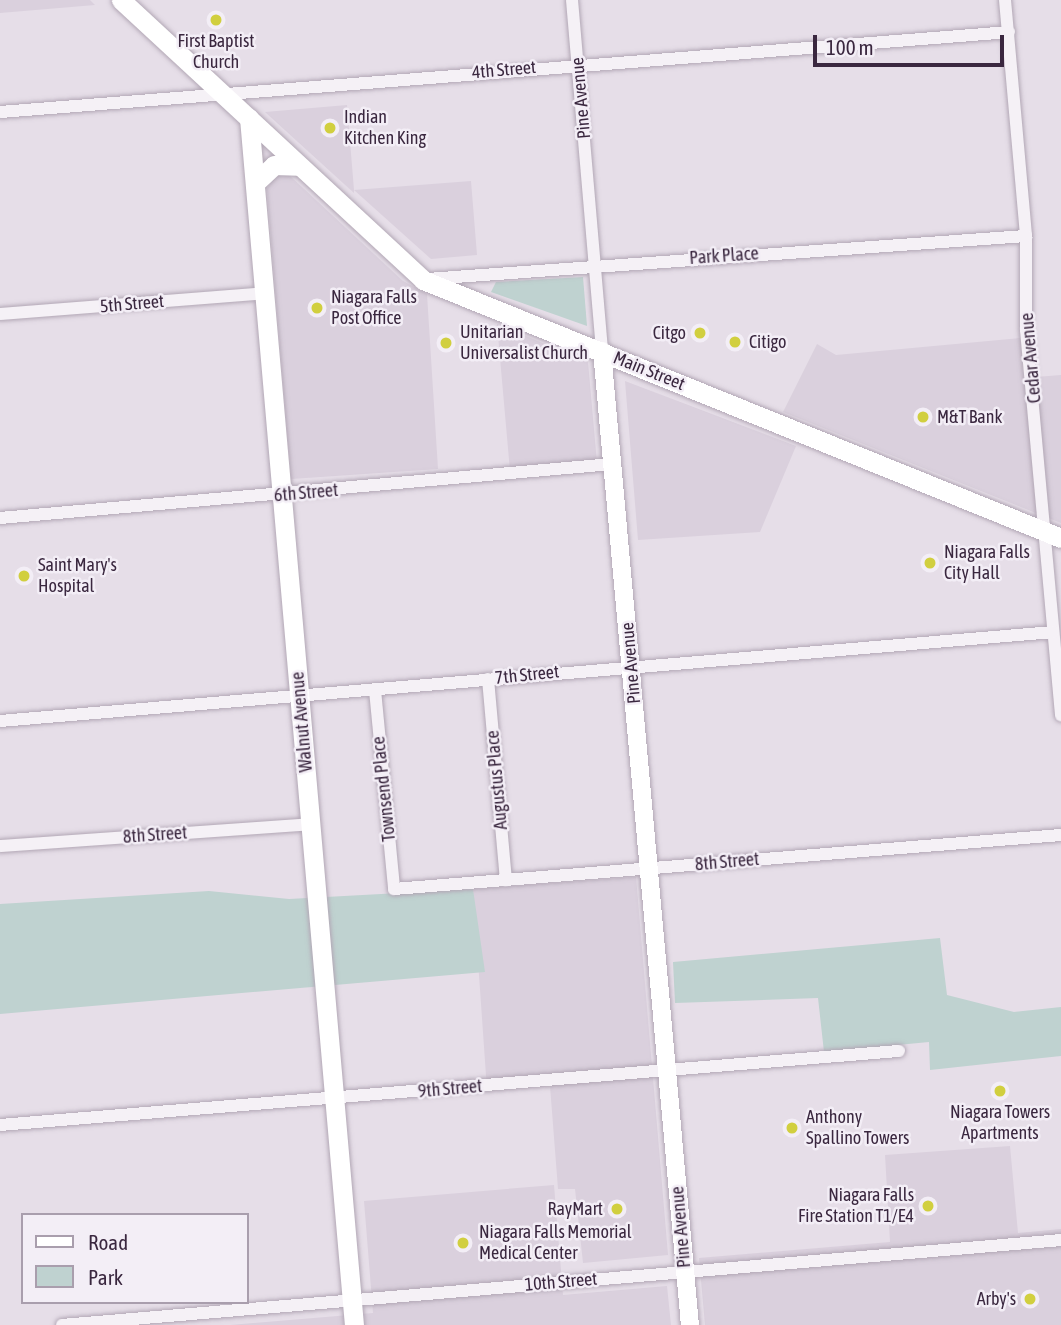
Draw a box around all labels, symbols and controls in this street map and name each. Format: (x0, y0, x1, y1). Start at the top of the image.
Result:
marker: First Baptist Church (208, 12, 224, 28)
scale bar (816, 21, 1007, 65)
place label: First Baptist Church (177, 31, 255, 74)
text: 100 m (826, 35, 874, 59)
street label: 4th Street (471, 56, 537, 84)
street label: Pine Avenue (567, 56, 595, 140)
place label: Indian Kitchen King (344, 107, 426, 150)
marker: Indian Kitchen King (322, 120, 338, 136)
street label: Park Place (689, 243, 759, 269)
place label: Niagara Falls Post Office (331, 287, 417, 330)
street label: 5th Street (99, 290, 165, 318)
marker: Niagara Falls Post Office (309, 300, 325, 316)
street label: Cedar Avenue (1016, 312, 1046, 404)
place label: Unitarian Universalist Church (460, 322, 588, 364)
place label: Citgo (653, 322, 686, 344)
marker: Citgo (692, 325, 708, 341)
place label: Citigo (749, 331, 786, 353)
marker: Citigo (727, 334, 743, 350)
marker: Unitarian Universalist Church (438, 335, 454, 351)
street label: Main Street (610, 347, 688, 395)
place label: M&T Bank (937, 406, 1002, 428)
marker: M&T Bank (915, 409, 931, 425)
street label: 6th Street (273, 479, 339, 507)
place label: Niagara Falls City Hall (944, 542, 1030, 584)
place label: Saint Mary's Hospital (38, 555, 117, 598)
marker: Niagara Falls City Hall (922, 555, 938, 571)
marker: Saint Mary's Hospital (16, 568, 32, 584)
street label: Pine Avenue (617, 621, 645, 705)
street label: 7th Street (494, 661, 560, 689)
street label: Walnut Avenue (287, 671, 317, 773)
street label: Augustus Place (482, 729, 512, 831)
street label: Townsend Place (368, 735, 400, 843)
street label: 8th Street (122, 822, 188, 848)
street label: 8th Street (694, 848, 760, 876)
street label: 9th Street (417, 1075, 483, 1103)
marker: Niagara Towers Apartments (992, 1083, 1008, 1099)
place label: Niagara Towers Apartments (950, 1102, 1050, 1144)
place label: Anthony Spallino Towers (806, 1107, 909, 1150)
marker: Anthony Spallino Towers (784, 1120, 800, 1136)
street label: Pine Avenue (667, 1185, 695, 1269)
place label: Niagara Falls Fire Station T1/E4 (798, 1185, 914, 1228)
place label: RayMart (547, 1198, 603, 1220)
marker: Niagara Falls Fire Station T1/E4 (920, 1198, 936, 1214)
marker: RayMart (609, 1201, 625, 1217)
legend (21, 1213, 248, 1304)
place label: Niagara Falls Memorial Medical Center (479, 1222, 632, 1264)
text: Road (88, 1230, 128, 1254)
marker: Niagara Falls Memorial Medical Center (453, 1233, 473, 1253)
text: Park (88, 1265, 123, 1289)
street label: 10th Street (524, 1268, 598, 1296)
place label: Arby's (977, 1288, 1016, 1310)
marker: Arby's (1022, 1291, 1038, 1307)

